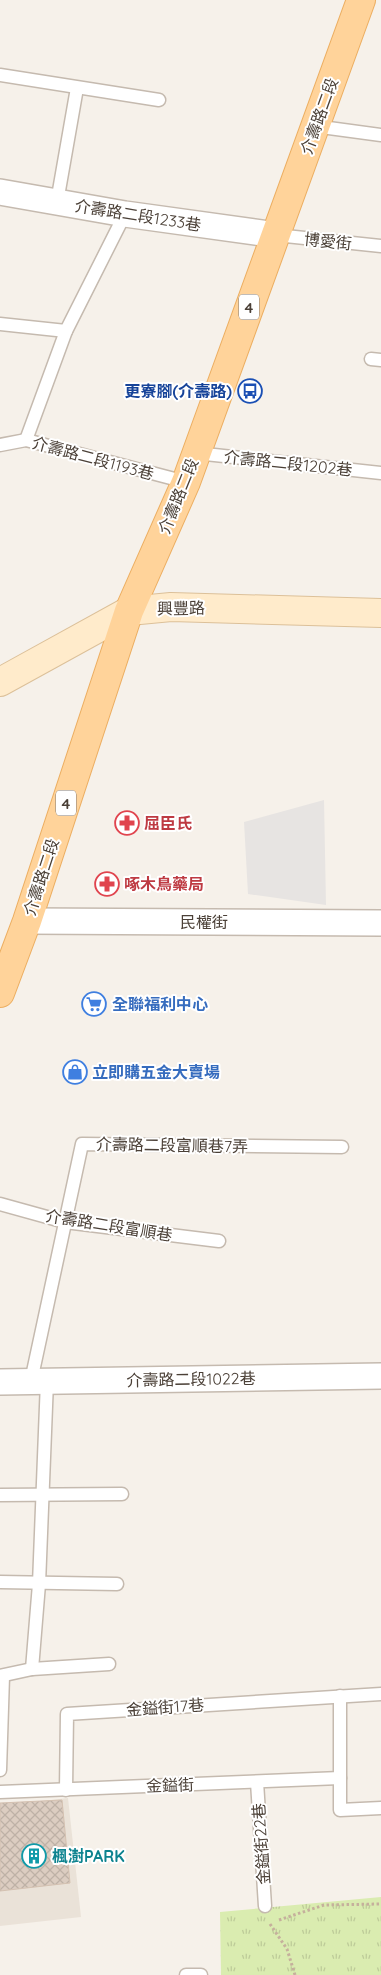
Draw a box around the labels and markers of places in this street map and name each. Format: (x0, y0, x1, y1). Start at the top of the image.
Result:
bus stop icon: 更寮腳(介壽路) (237, 378, 263, 404)
place label: 更寮腳(介壽路) (125, 381, 232, 401)
pharmacy icon: 屈臣氏 (114, 810, 140, 836)
place label: 屈臣氏 (144, 813, 192, 833)
pharmacy icon: 啄木鳥藥局 (94, 871, 120, 897)
place label: 啄木鳥藥局 (124, 874, 204, 894)
supermarket icon: 全聯福利中心 (81, 991, 107, 1017)
place label: 全聯福利中心 (112, 994, 208, 1014)
shop icon: 立即購五金大賣場 (62, 1059, 88, 1085)
place label: 立即購五金大賣場 (92, 1062, 220, 1082)
building icon: 楓澍PARK (21, 1843, 47, 1869)
place label: 楓澍PARK (52, 1846, 125, 1866)

